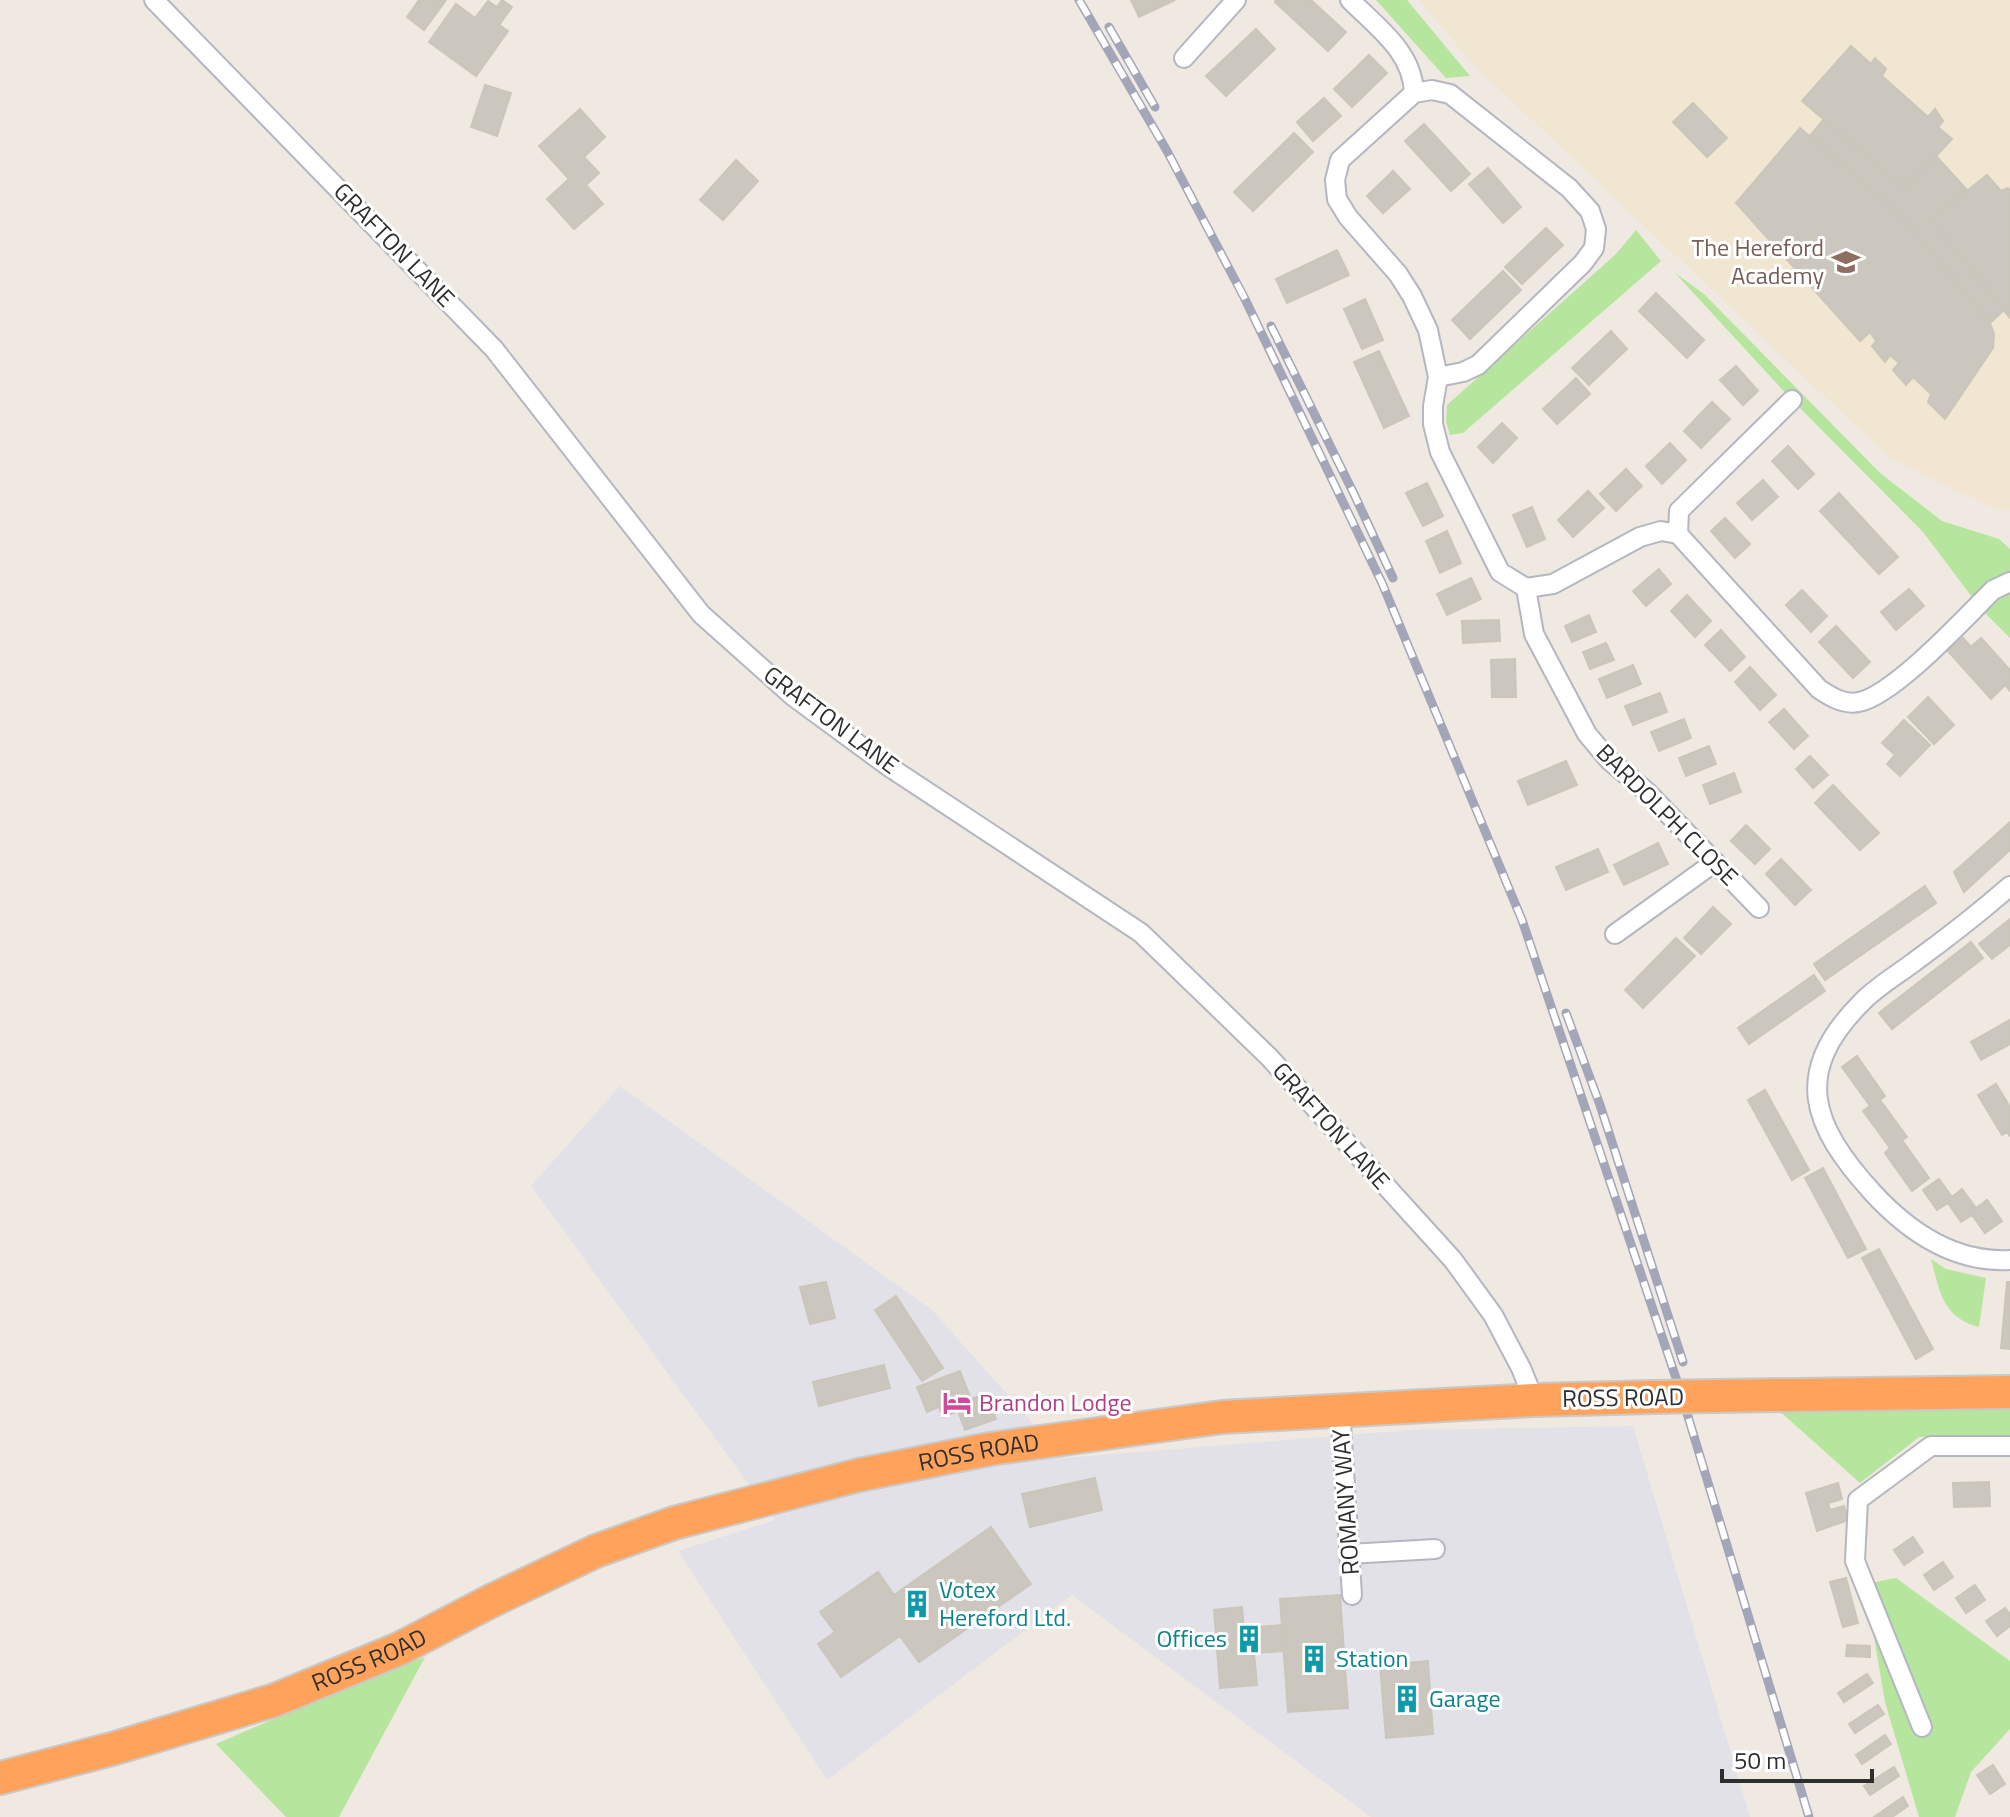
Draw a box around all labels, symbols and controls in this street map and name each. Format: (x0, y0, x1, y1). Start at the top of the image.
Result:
street label: GRAFTON LANE (326, 174, 464, 315)
place label: The Hereford Academy (1692, 229, 1824, 293)
school or university icon: The Hereford Academy (1831, 247, 1861, 277)
street label: GRAFTON LANE (756, 656, 907, 782)
street label: BARDOLPH CLOSE (1588, 735, 1747, 894)
street label: GRAFTON LANE (1264, 1053, 1399, 1197)
street label: ROSS ROAD (1562, 1378, 1684, 1416)
place label: Brandon Lodge (979, 1384, 1132, 1420)
hotel icon: Brandon Lodge (942, 1388, 972, 1418)
street label: ROSS ROAD (915, 1423, 1041, 1480)
street label: ROMANY WAY (1322, 1428, 1368, 1576)
place label: Votex Hereford Ltd. (939, 1571, 1071, 1635)
building icon: Votex Hereford Ltd. (902, 1589, 932, 1619)
street label: ROSS ROAD (306, 1619, 433, 1700)
place label: Offices (1156, 1620, 1227, 1656)
building icon: Offices (1234, 1624, 1264, 1654)
place label: Station (1336, 1640, 1408, 1676)
building icon: Station (1299, 1644, 1329, 1674)
place label: Garage (1429, 1680, 1501, 1716)
building icon: Garage (1392, 1684, 1422, 1714)
scale bar (1722, 1733, 1872, 1783)
text: 50 m (1734, 1742, 1786, 1778)

